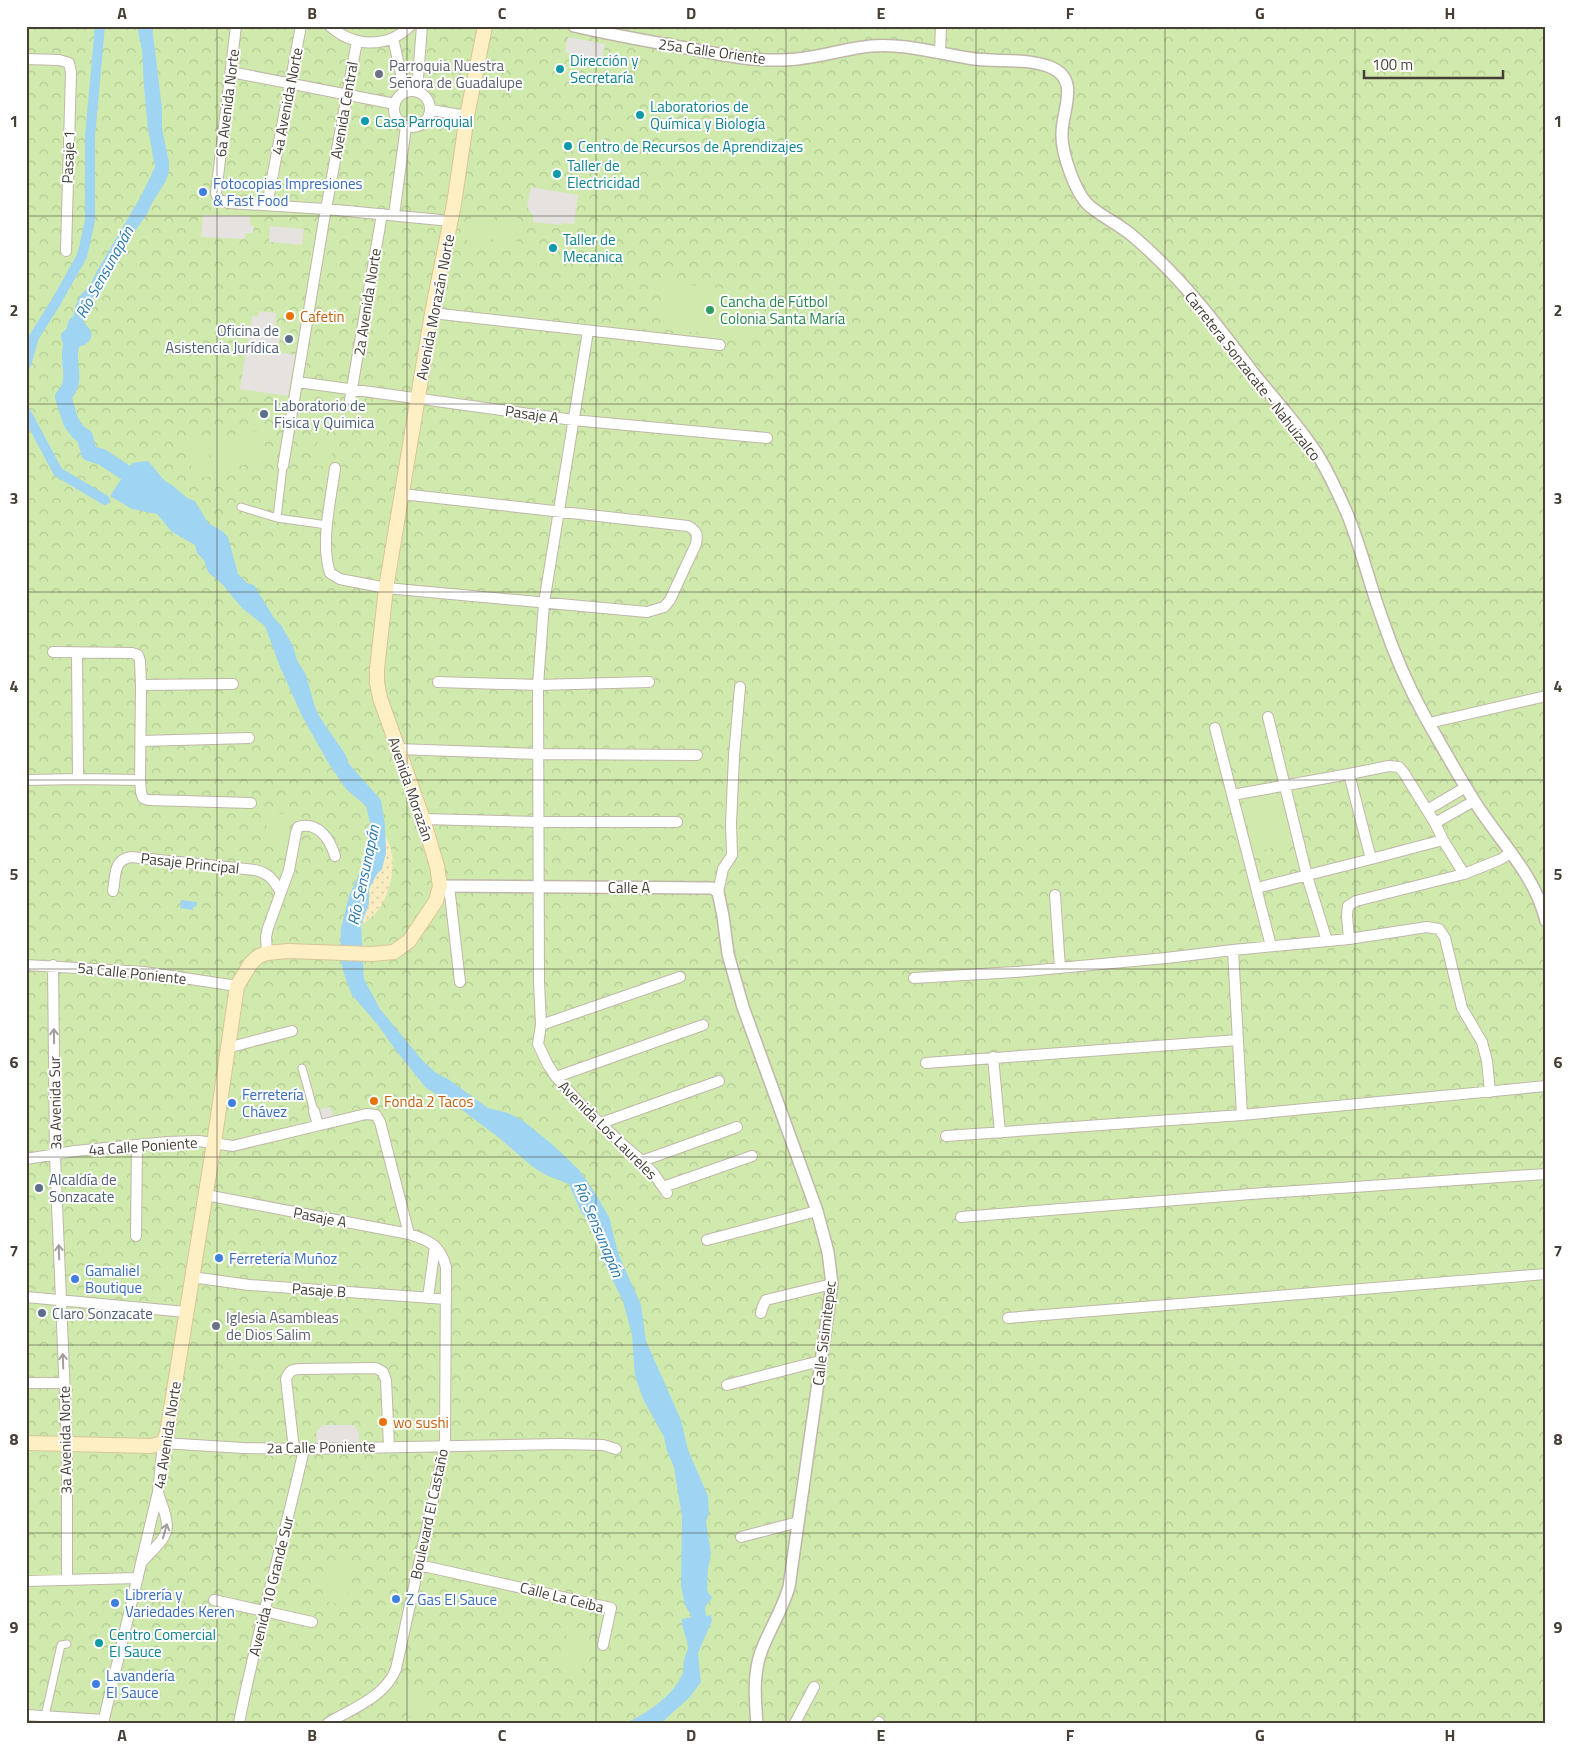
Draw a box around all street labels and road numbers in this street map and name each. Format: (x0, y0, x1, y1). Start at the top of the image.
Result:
street label: 25a Calle Oriente (657, 32, 767, 70)
street label: 4a Avenida Norte (265, 45, 309, 157)
street label: 6a Avenida Norte (209, 48, 245, 158)
street label: Avenida Central (324, 60, 364, 160)
street label: Pasaje 1 (56, 130, 80, 184)
street label: Avenida Morazán Norte (410, 232, 460, 382)
street label: 2a Avenida Norte (347, 247, 387, 357)
street label: Carretera Sonzacate - Nahuizalco (1179, 286, 1327, 466)
street label: Pasaje A (504, 399, 560, 429)
street label: Avenida Morazán (382, 734, 440, 844)
street label: Pasaje Principal (140, 846, 240, 880)
street label: Calle A (608, 876, 650, 899)
street label: 5a Calle Poniente (76, 956, 188, 990)
street label: 3a Avenida Sur (43, 1056, 67, 1150)
street label: Avenida Los Laureles (553, 1075, 663, 1185)
street label: 4a Calle Poniente (88, 1131, 198, 1161)
street label: Pasaje A (291, 1201, 349, 1233)
street label: Pasaje B (291, 1277, 347, 1303)
street label: Calle Sisimitepec (806, 1279, 842, 1387)
street label: 4a Avenida Norte (147, 1380, 187, 1490)
street label: 3a Avenida Norte (53, 1385, 77, 1495)
street label: 2a Calle Poniente (266, 1435, 376, 1459)
street label: Boulevard El Castaño (404, 1446, 454, 1582)
street label: Avenida 10 Grande Sur (242, 1514, 300, 1658)
street label: Calle La Ceiba (518, 1575, 607, 1619)

